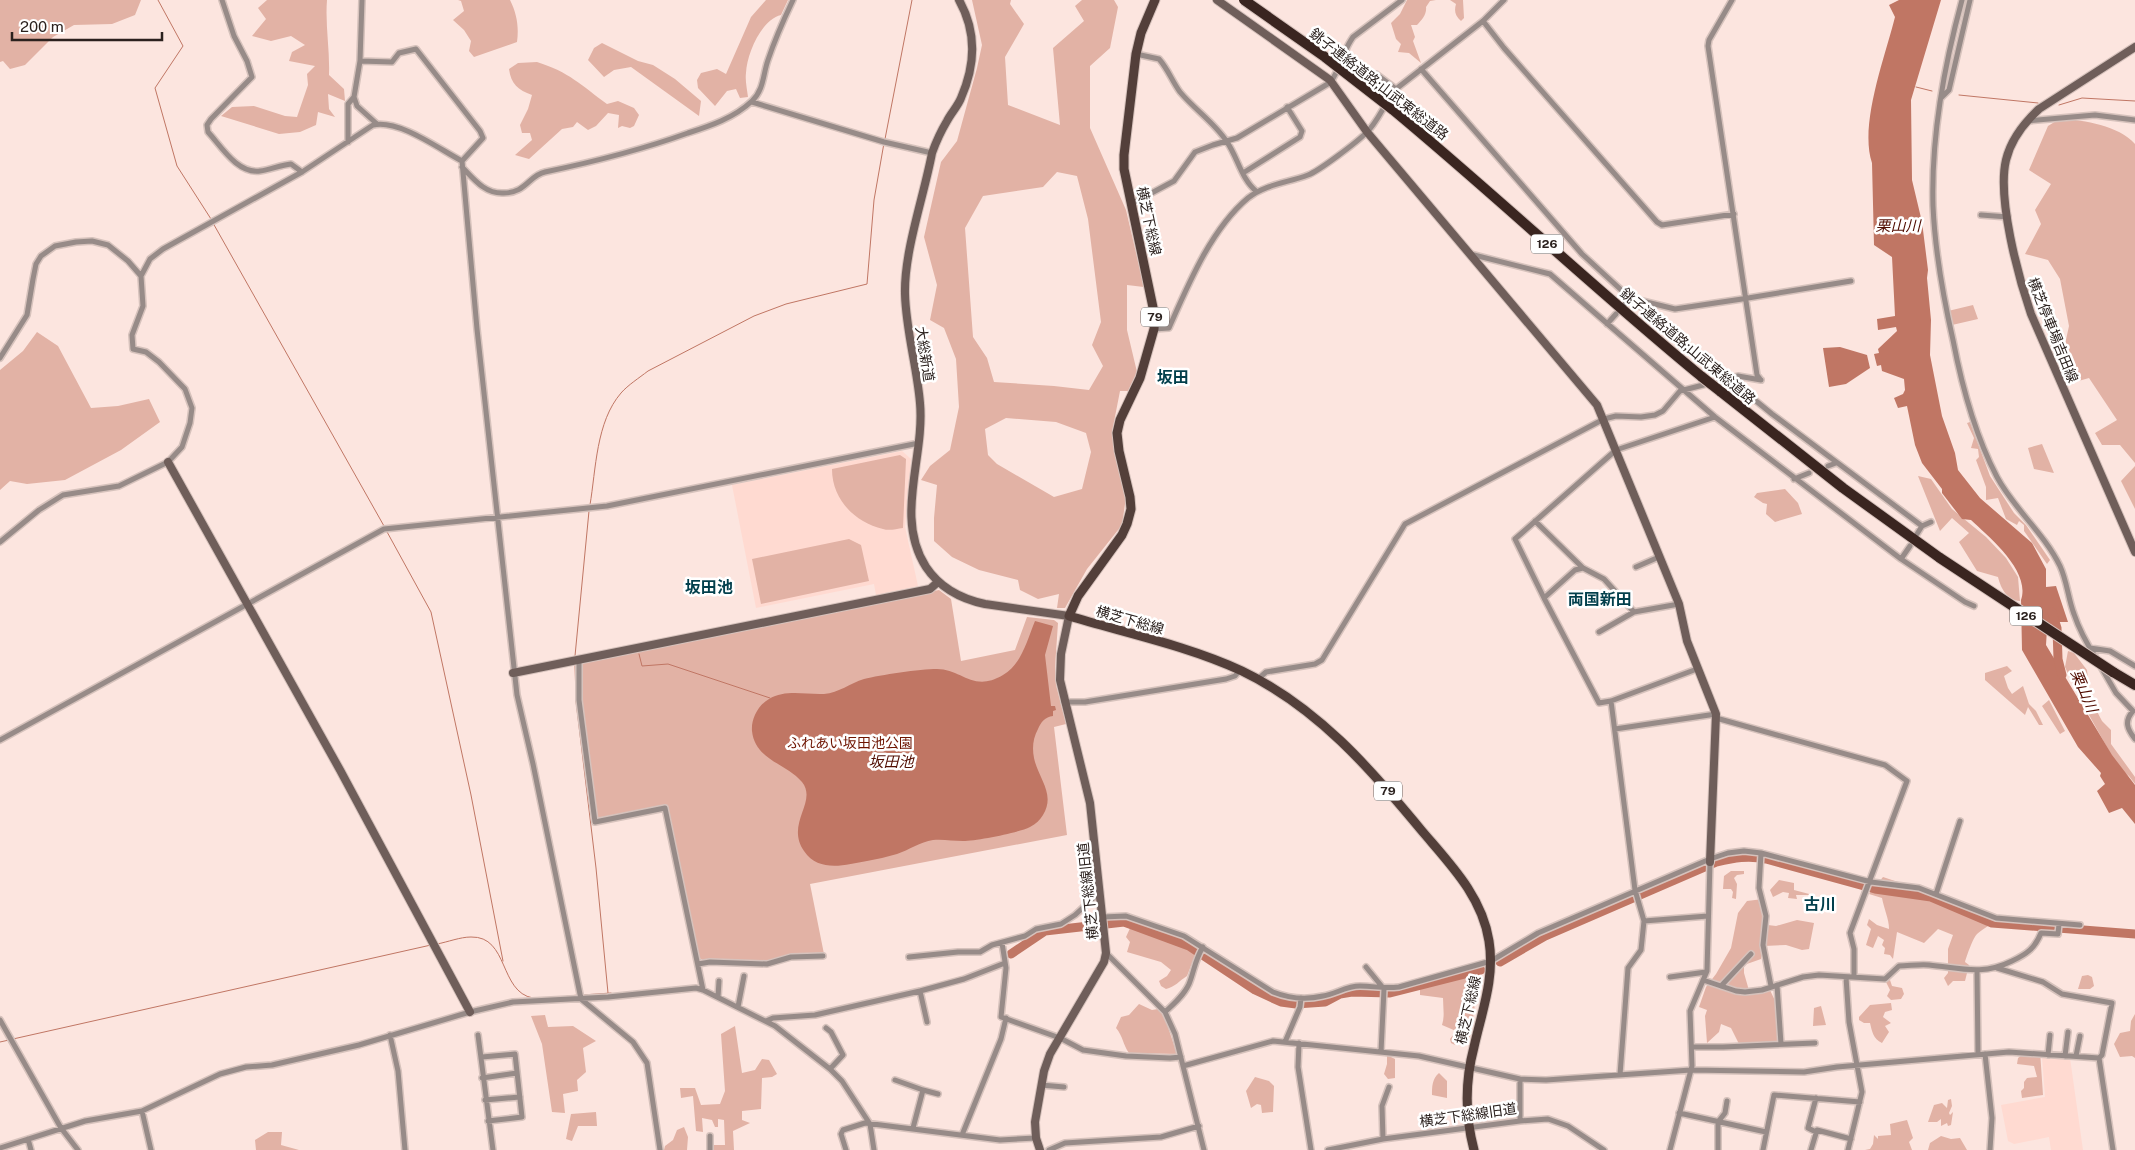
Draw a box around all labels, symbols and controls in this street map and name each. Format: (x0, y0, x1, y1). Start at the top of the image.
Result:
scale bar (12, 10, 162, 42)
text: 200 m (20, 18, 64, 35)
street label: 銚子連絡道路;山武東総道路 (1307, 25, 1451, 143)
street label: 横芝下総線 (1134, 185, 1164, 257)
water label: 栗山川 (1875, 217, 1922, 234)
road number: 126 (1531, 234, 1563, 253)
street label: 横芝停車場吉田線 (2025, 275, 2081, 385)
street label: 銚子連絡道路;山武東総道路 (1617, 285, 1759, 407)
road number: 79 (1141, 308, 1169, 326)
street label: 大総新道 (913, 325, 937, 383)
district label: 坂田 (1157, 368, 1189, 387)
district label: 坂田池 (685, 578, 733, 597)
district label: 両国新田 (1568, 590, 1632, 609)
street label: 横芝下総線 (1094, 603, 1166, 637)
road number: 126 (2010, 606, 2042, 626)
water label: 栗山川 (2068, 667, 2102, 717)
park label: ふれあい坂田池公園 (787, 735, 913, 751)
water label: 坂田池 (868, 753, 915, 770)
road number: 79 (1374, 781, 1402, 800)
street label: 横芝下総線旧道 (1075, 841, 1101, 941)
district label: 古川 (1804, 895, 1836, 914)
street label: 横芝下総線 (1452, 974, 1484, 1046)
street label: 横芝下総線旧道 (1418, 1100, 1518, 1130)

